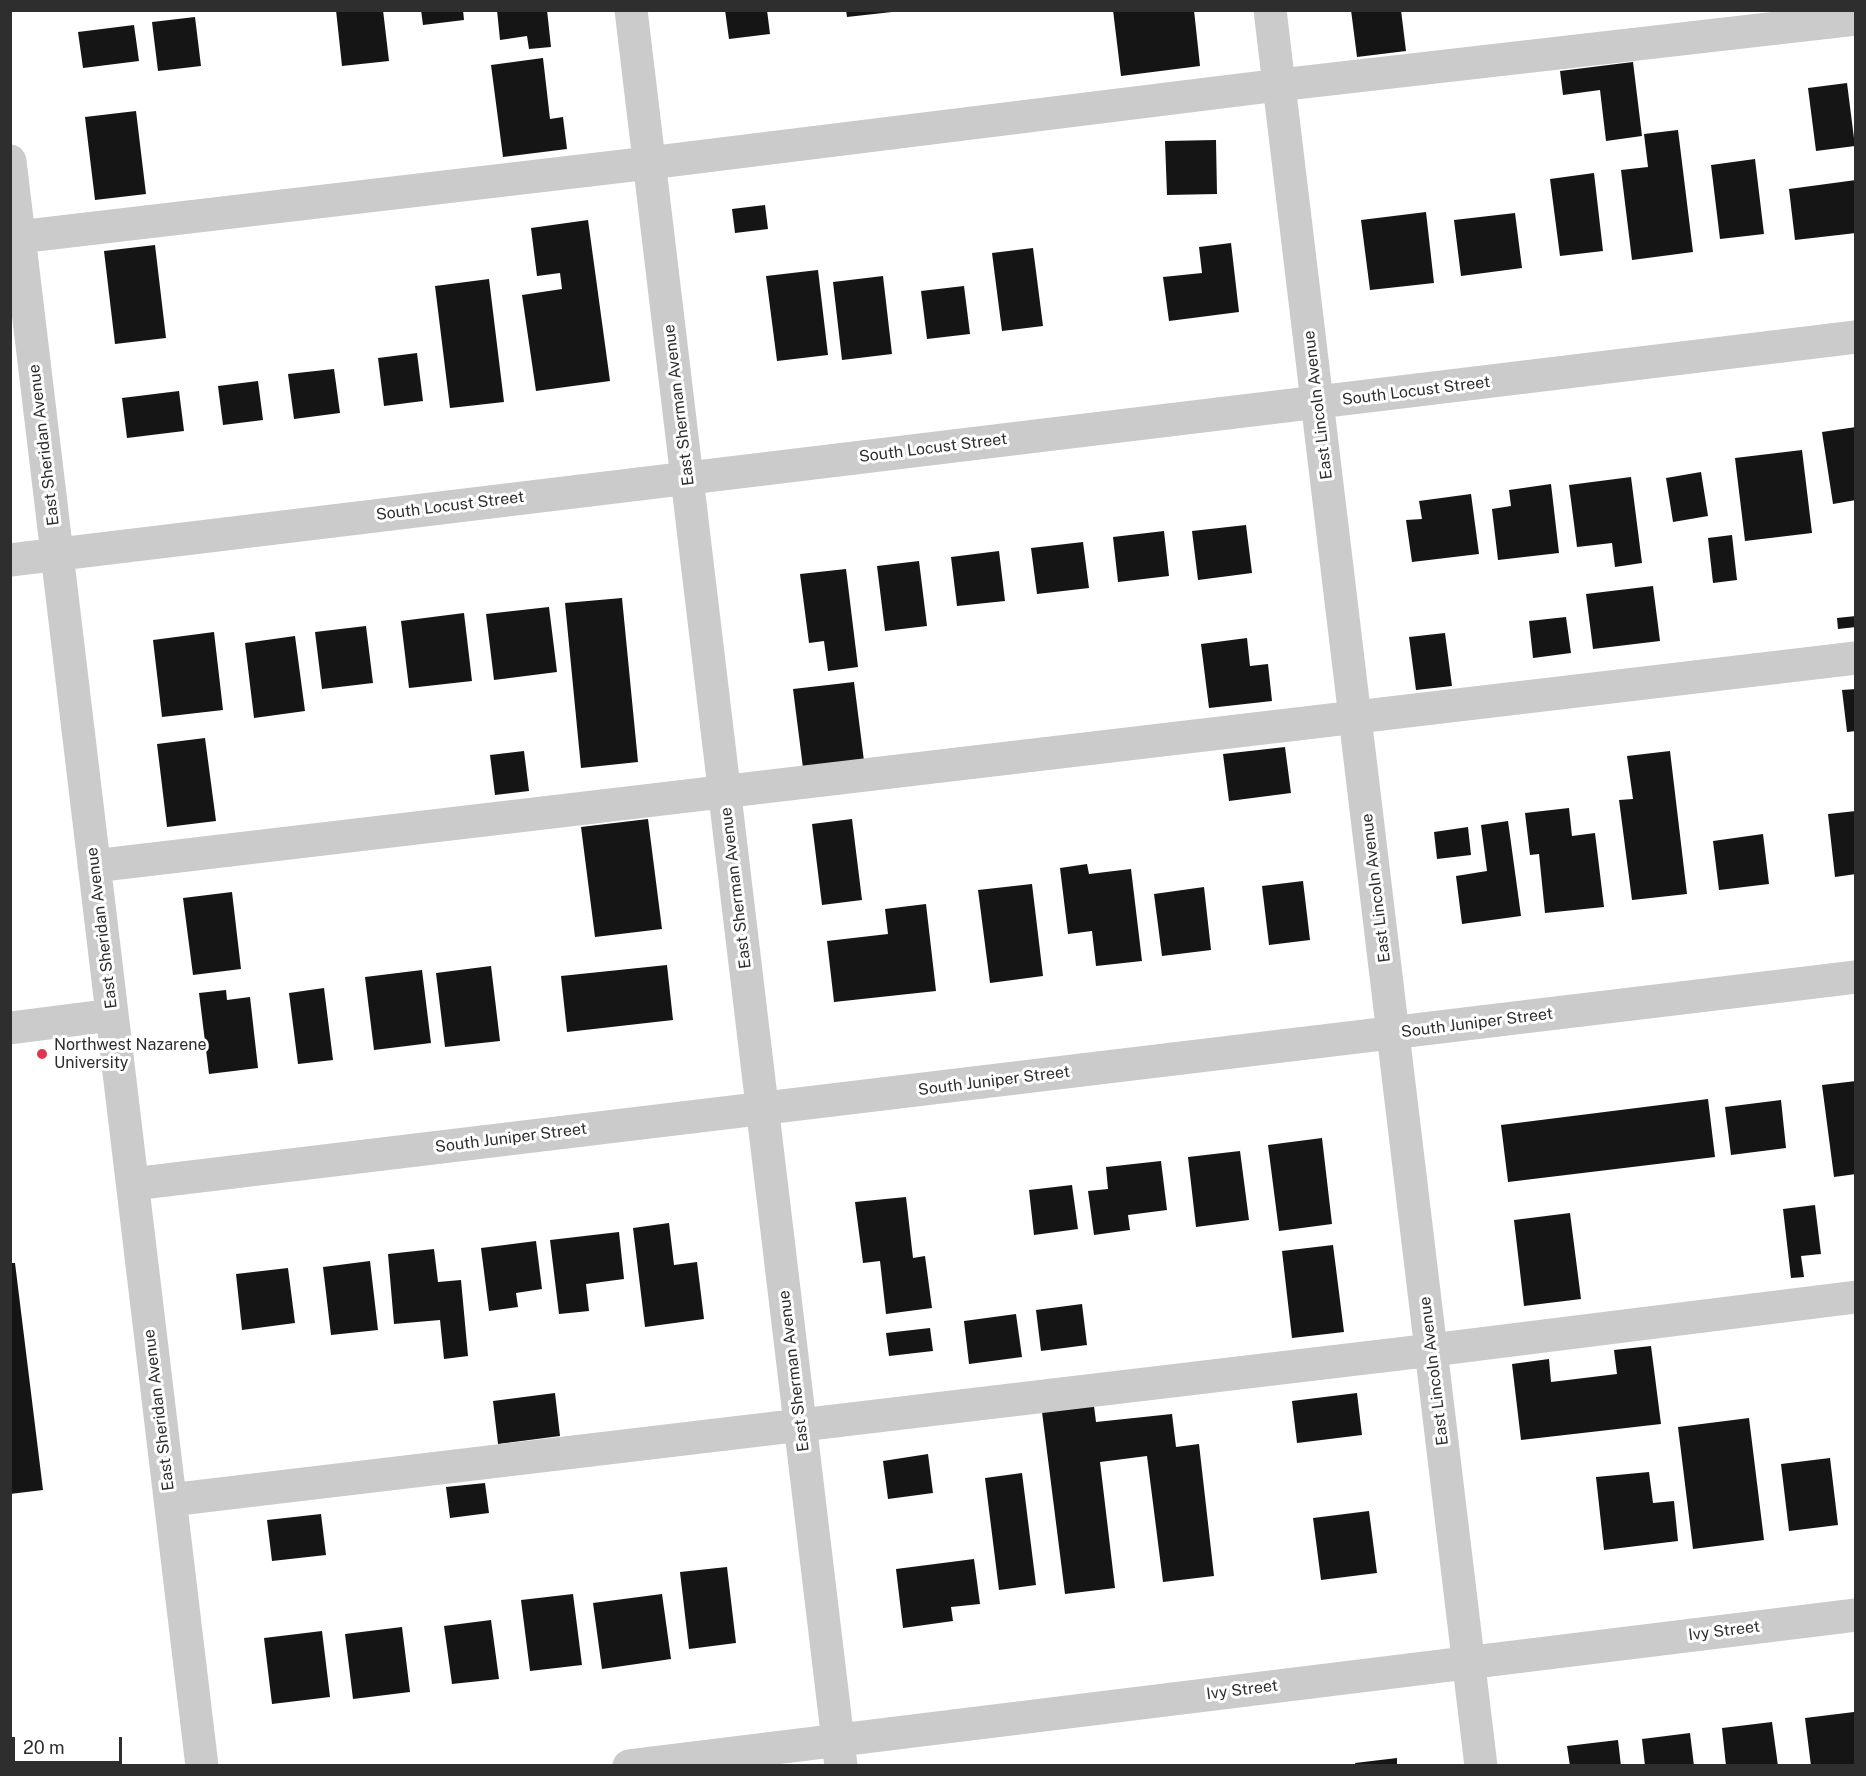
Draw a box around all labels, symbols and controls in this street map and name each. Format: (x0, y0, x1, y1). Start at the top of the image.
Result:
street label: East Sherman Avenue (660, 323, 698, 487)
street label: East Lincoln Avenue (1299, 330, 1337, 480)
street label: East Sheridan Avenue (25, 363, 63, 527)
street label: South Locust Street (1341, 372, 1491, 410)
street label: South Locust Street (858, 429, 1008, 467)
street label: South Locust Street (375, 487, 525, 525)
street label: East Sherman Avenue (717, 806, 755, 970)
street label: East Lincoln Avenue (1357, 813, 1395, 963)
street label: East Sheridan Avenue (83, 846, 121, 1010)
street label: South Juniper Street (1400, 1004, 1554, 1042)
place label: Northwest Nazarene University (54, 1035, 206, 1073)
marker: Northwest Nazarene University (35, 1047, 49, 1061)
street label: South Juniper Street (917, 1062, 1071, 1100)
street label: South Juniper Street (434, 1119, 588, 1157)
street label: East Sherman Avenue (775, 1289, 813, 1453)
street label: East Lincoln Avenue (1415, 1296, 1453, 1446)
street label: East Sheridan Avenue (140, 1328, 178, 1492)
street label: Ivy Street (1687, 1617, 1761, 1645)
street label: Ivy Street (1205, 1676, 1279, 1704)
scale bar (15, 1725, 124, 1763)
text: 20 m (23, 1737, 65, 1758)

